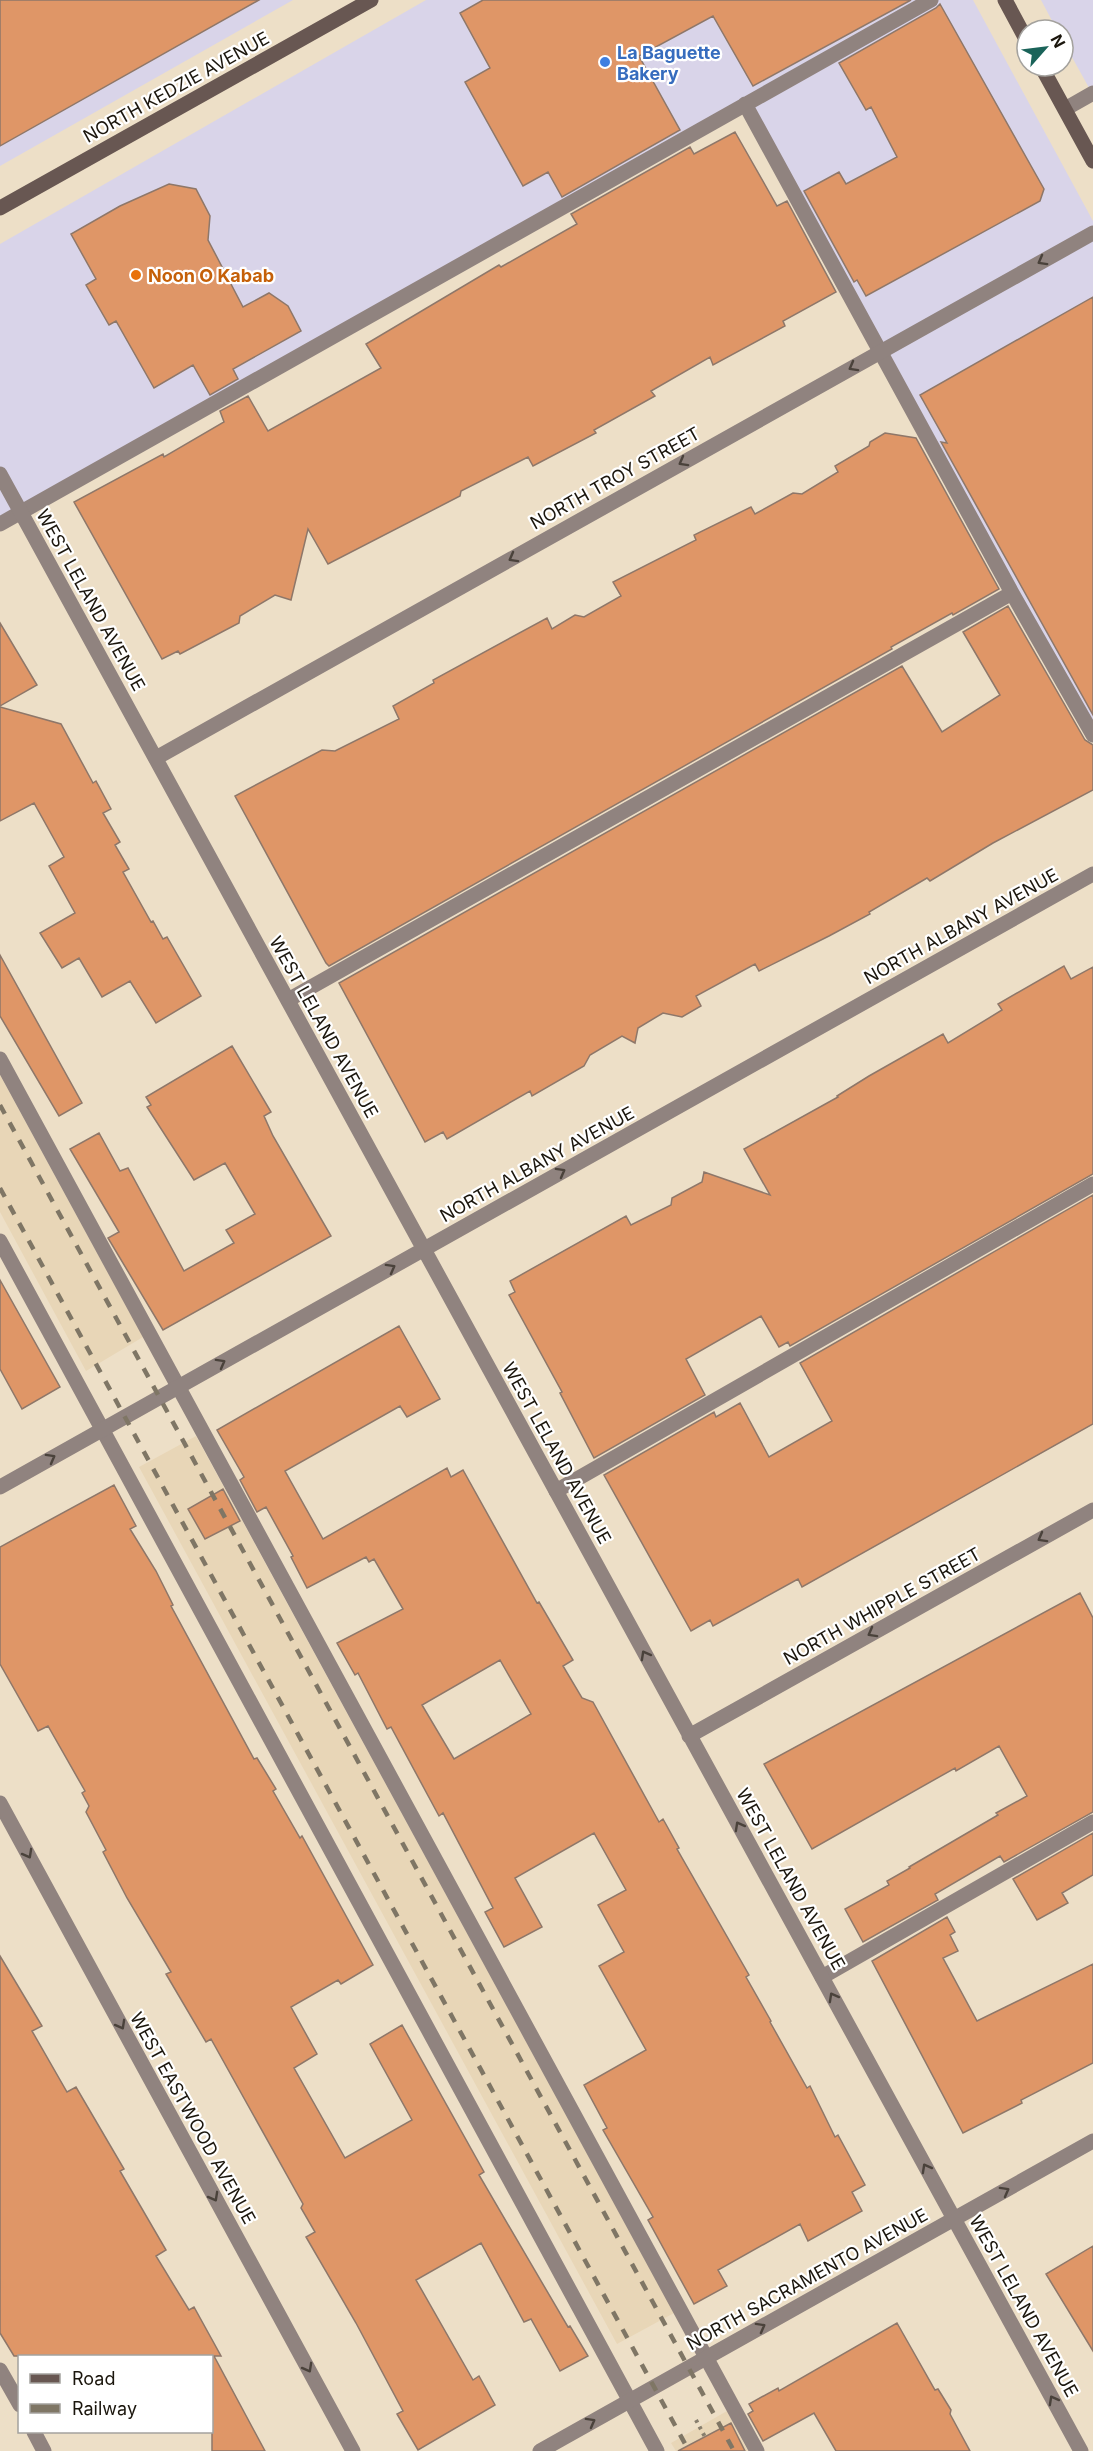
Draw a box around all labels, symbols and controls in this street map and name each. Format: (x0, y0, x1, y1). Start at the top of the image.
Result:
north arrow (1015, 18, 1075, 78)
street label: NORTH KEDZIE AVENUE (79, 27, 273, 147)
text: N (1047, 31, 1070, 51)
place label: La Baguette Bakery (617, 42, 721, 84)
marker: La Baguette Bakery (598, 55, 612, 69)
one-way arrow (1038, 254, 1048, 266)
place label: Noon O Kabab (148, 265, 274, 286)
marker: Noon O Kabab (129, 268, 143, 282)
one-way arrow (849, 360, 860, 371)
street label: NORTH TROY STREET (527, 423, 703, 533)
one-way arrow (679, 455, 690, 466)
street label: WEST LELAND AVENUE (32, 506, 150, 694)
one-way arrow (509, 550, 519, 562)
street label: NORTH ALBANY AVENUE (860, 864, 1062, 988)
street label: WEST LELAND AVENUE (265, 933, 383, 1121)
street label: NORTH ALBANY AVENUE (436, 1102, 638, 1226)
one-way arrow (555, 1168, 566, 1179)
one-way arrow (385, 1264, 396, 1275)
one-way arrow (215, 1359, 225, 1370)
street label: WEST LELAND AVENUE (498, 1359, 616, 1547)
one-way arrow (45, 1454, 55, 1465)
one-way arrow (1038, 1531, 1048, 1543)
street label: NORTH WHIPPLE STREET (780, 1543, 984, 1669)
one-way arrow (868, 1626, 878, 1638)
one-way arrow (641, 1650, 652, 1661)
street label: WEST LELAND AVENUE (732, 1785, 850, 1973)
one-way arrow (735, 1822, 746, 1832)
one-way arrow (21, 1848, 32, 1858)
one-way arrow (829, 1993, 840, 2003)
street label: WEST EASTWOOD AVENUE (126, 2009, 260, 2227)
one-way arrow (114, 2019, 125, 2030)
one-way arrow (922, 2164, 933, 2174)
one-way arrow (998, 2186, 1009, 2198)
one-way arrow (207, 2190, 218, 2201)
street label: NORTH SACRAMENTO AVENUE (683, 2204, 931, 2354)
street label: WEST LELAND AVENUE (965, 2212, 1083, 2400)
one-way arrow (755, 2323, 765, 2334)
legend (18, 2355, 213, 2433)
one-way arrow (301, 2362, 312, 2372)
text: Road (72, 2368, 115, 2389)
one-way arrow (1049, 2395, 1060, 2406)
text: Railway (72, 2398, 137, 2419)
one-way arrow (585, 2418, 595, 2430)

